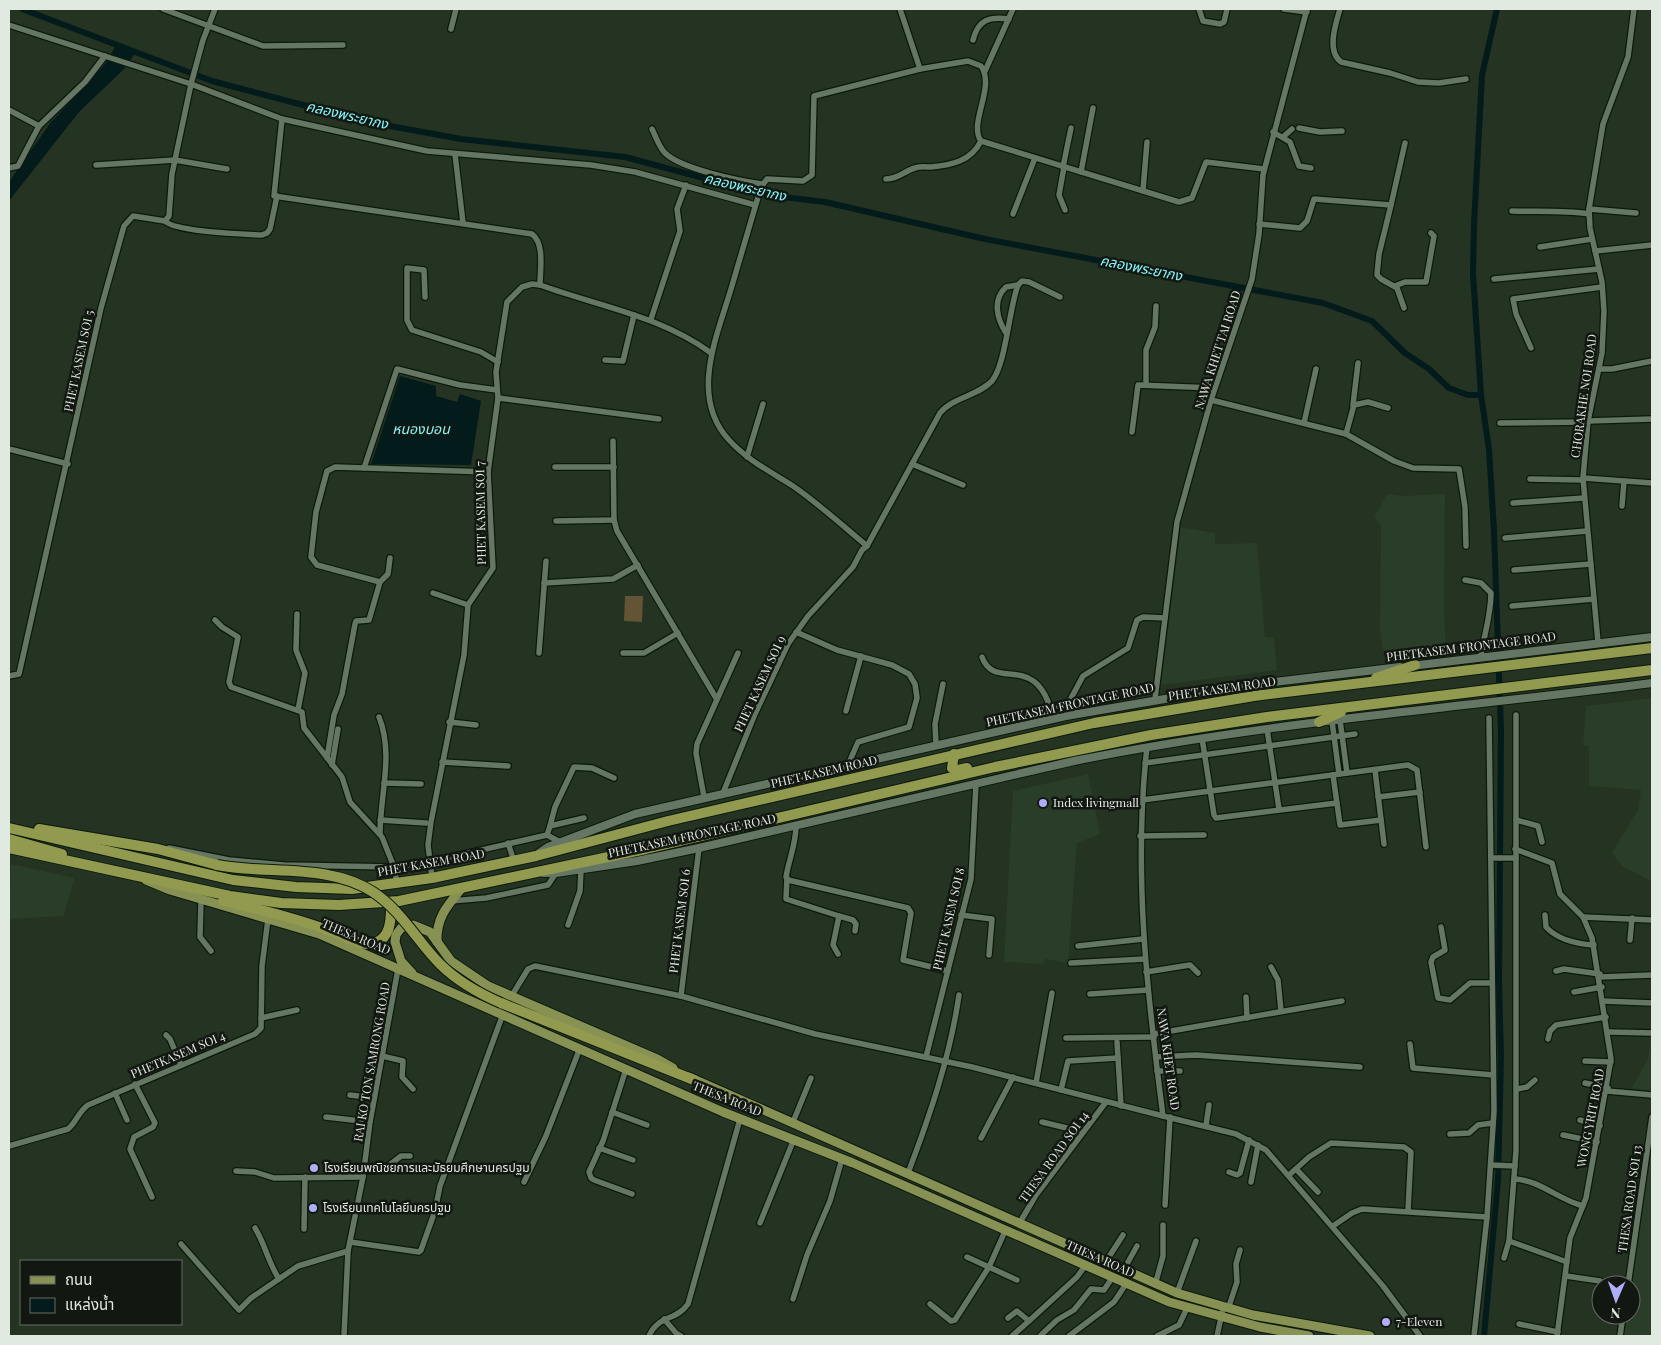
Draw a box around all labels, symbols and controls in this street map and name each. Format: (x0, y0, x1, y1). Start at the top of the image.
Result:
water label: คลองพระยากง (304, 96, 391, 133)
water label: คลองพระยากง (702, 168, 789, 205)
water label: คลองพระยากง (1098, 250, 1185, 285)
street label: NAWA KHET TAI ROAD (1190, 288, 1244, 411)
street label: PHET KASEM SOI 5 (59, 308, 97, 413)
street label: CHORAKHE NOI ROAD (1566, 332, 1600, 459)
water label: หนองบอน (392, 419, 451, 438)
street label: PHET KASEM SOI 7 (471, 461, 489, 565)
street label: PHETKASEM FRONTAGE ROAD (1385, 628, 1557, 664)
street label: PHET KASEM SOI 9 (730, 633, 788, 734)
street label: PHET KASEM ROAD (1167, 672, 1277, 703)
street label: PHETKASEM FRONTAGE ROAD (985, 678, 1155, 730)
street label: PHET KASEM ROAD (769, 751, 879, 791)
place label: Index livingmall (1053, 794, 1140, 810)
marker: Index livingmall (1037, 797, 1049, 809)
street label: PHETKASEM FRONTAGE ROAD (607, 809, 777, 861)
street label: PHET KASEM ROAD (376, 845, 486, 879)
street label: PHET KASEM SOI 8 (928, 866, 968, 972)
street label: PHET KASEM SOI 6 (665, 868, 693, 974)
street label: THESA ROAD (320, 914, 394, 958)
street label: RAI KO TON SAMRONG ROAD (349, 980, 393, 1143)
street label: NAWA KHET ROAD (1154, 1007, 1184, 1111)
street label: PHETKASEM SOI 4 (128, 1027, 228, 1081)
street label: WONG YRIT ROAD (1572, 1067, 1608, 1170)
street label: THESA ROAD (690, 1077, 765, 1119)
street label: THESA ROAD SOI 14 (1015, 1108, 1092, 1205)
street label: THESA ROAD SOI 13 (1614, 1144, 1644, 1254)
place label: โรงเรียนพณิชยการและมัธยมศึกษานครปฐม (324, 1159, 530, 1175)
marker: โรงเรียนพณิชยการและมัธยมศึกษานครปฐม (308, 1162, 320, 1174)
place label: โรงเรียนเทคโนโลยีนครปฐม (323, 1199, 451, 1215)
marker: โรงเรียนเทคโนโลยีนครปฐม (307, 1202, 319, 1214)
street label: THESA ROAD (1064, 1236, 1137, 1280)
legend (20, 1260, 182, 1325)
text: ถนน (65, 1269, 92, 1289)
north arrow (1591, 1275, 1641, 1325)
text: แหล่งน้ำ (65, 1294, 114, 1314)
text: N (1610, 1304, 1621, 1323)
place label: 7-Eleven (1396, 1313, 1442, 1329)
marker: 7-Eleven (1380, 1316, 1392, 1328)

